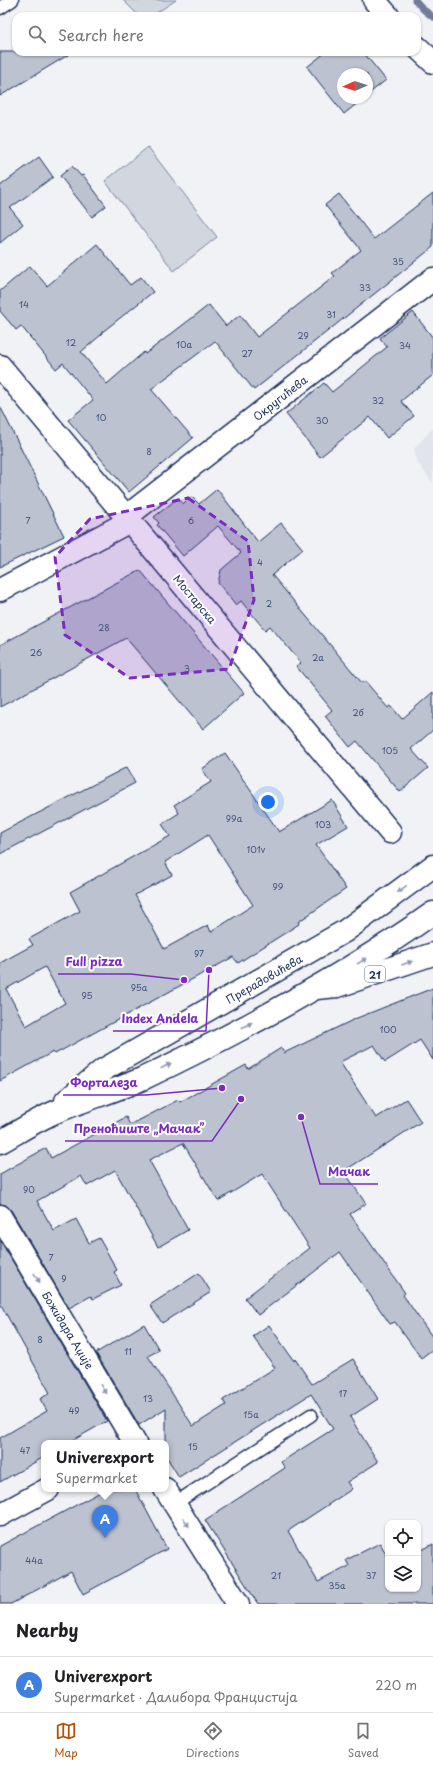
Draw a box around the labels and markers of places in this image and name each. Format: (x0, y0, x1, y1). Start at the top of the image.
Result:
callout: Full pizza (58, 950, 131, 974)
callout: Index Andela (113, 1007, 206, 1031)
callout: Форталеза (63, 1071, 146, 1095)
callout: Преноћиште „Мачак” (65, 1117, 212, 1141)
callout: Мачак (320, 1160, 378, 1184)
pin: A (92, 1505, 118, 1538)

